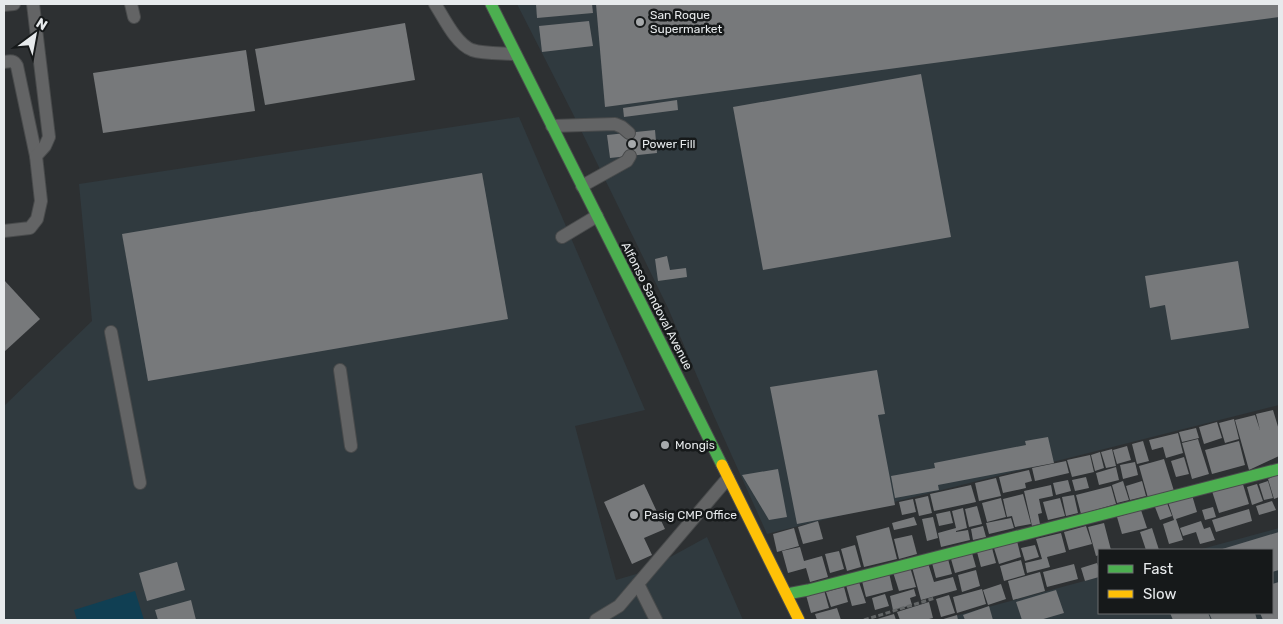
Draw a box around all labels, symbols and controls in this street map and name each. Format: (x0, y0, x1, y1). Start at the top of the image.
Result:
place label: San Roque Supermarket (650, 8, 723, 36)
north arrow (10, 10, 60, 60)
text: N (33, 15, 50, 34)
marker: San Roque Supermarket (634, 16, 646, 28)
place label: Power Fill (642, 137, 696, 151)
marker: Power Fill (626, 138, 638, 150)
street label: Alfonso Sandoval Avenue (619, 240, 695, 372)
place label: Mongis (675, 438, 715, 452)
marker: Mongis (659, 439, 671, 451)
place label: Pasig CMP Office (644, 508, 737, 522)
marker: Pasig CMP Office (628, 509, 640, 521)
legend (1098, 549, 1273, 614)
text: Fast (1143, 560, 1173, 578)
text: Slow (1143, 585, 1176, 603)

